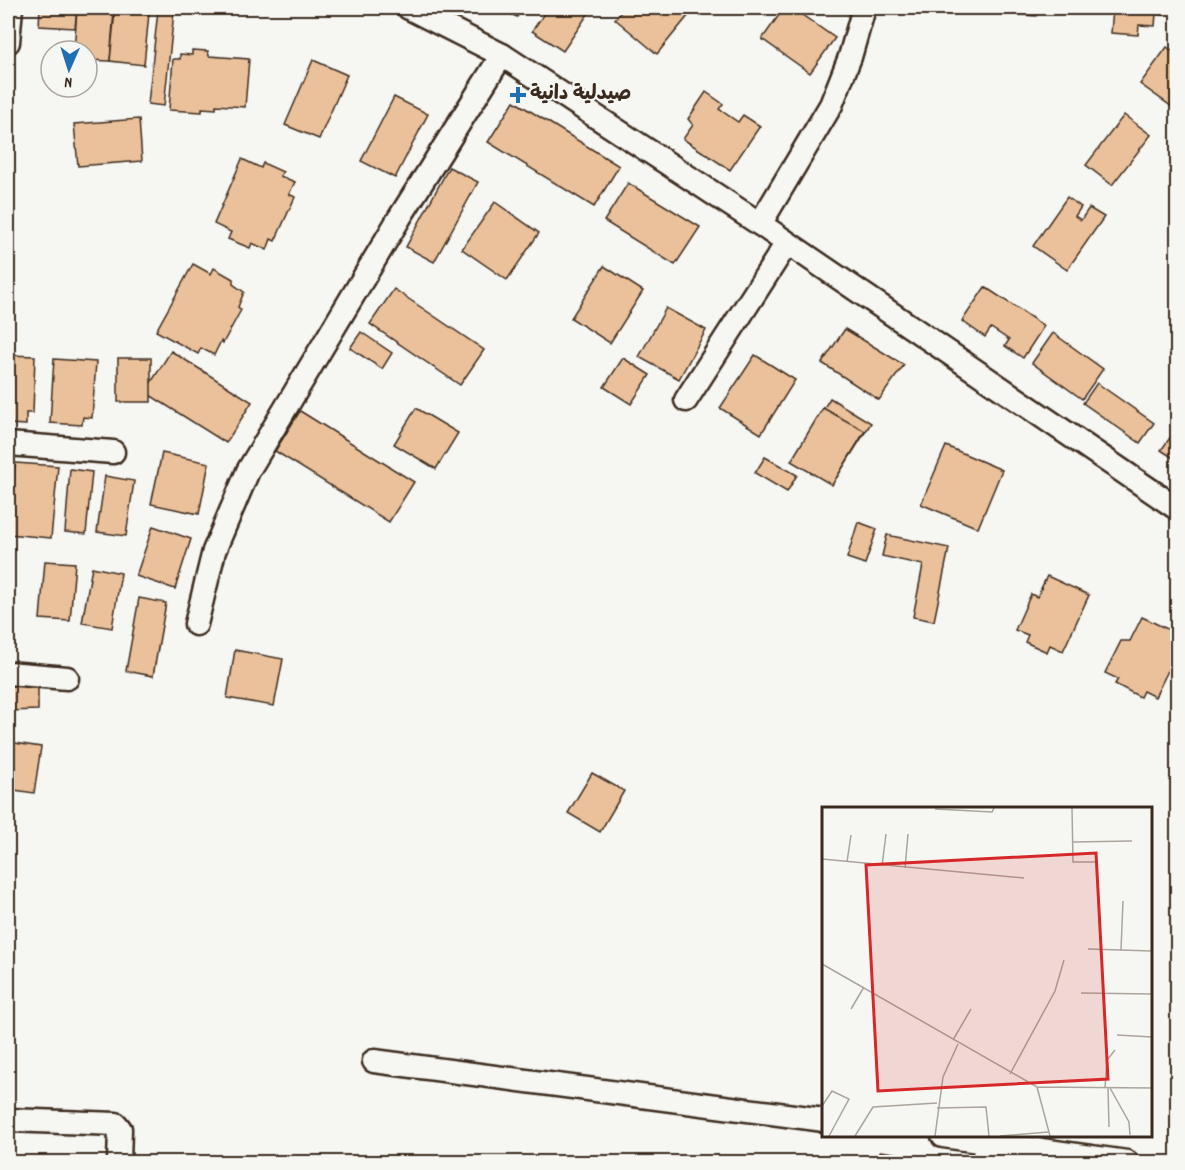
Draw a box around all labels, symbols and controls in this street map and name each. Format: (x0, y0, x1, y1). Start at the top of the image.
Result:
north arrow (39, 39, 99, 99)
text: N (64, 70, 73, 93)
place label: صيدلية دانية (530, 81, 631, 109)
marker: صيدلية دانية (511, 88, 525, 102)
inset map (822, 807, 1152, 1137)

